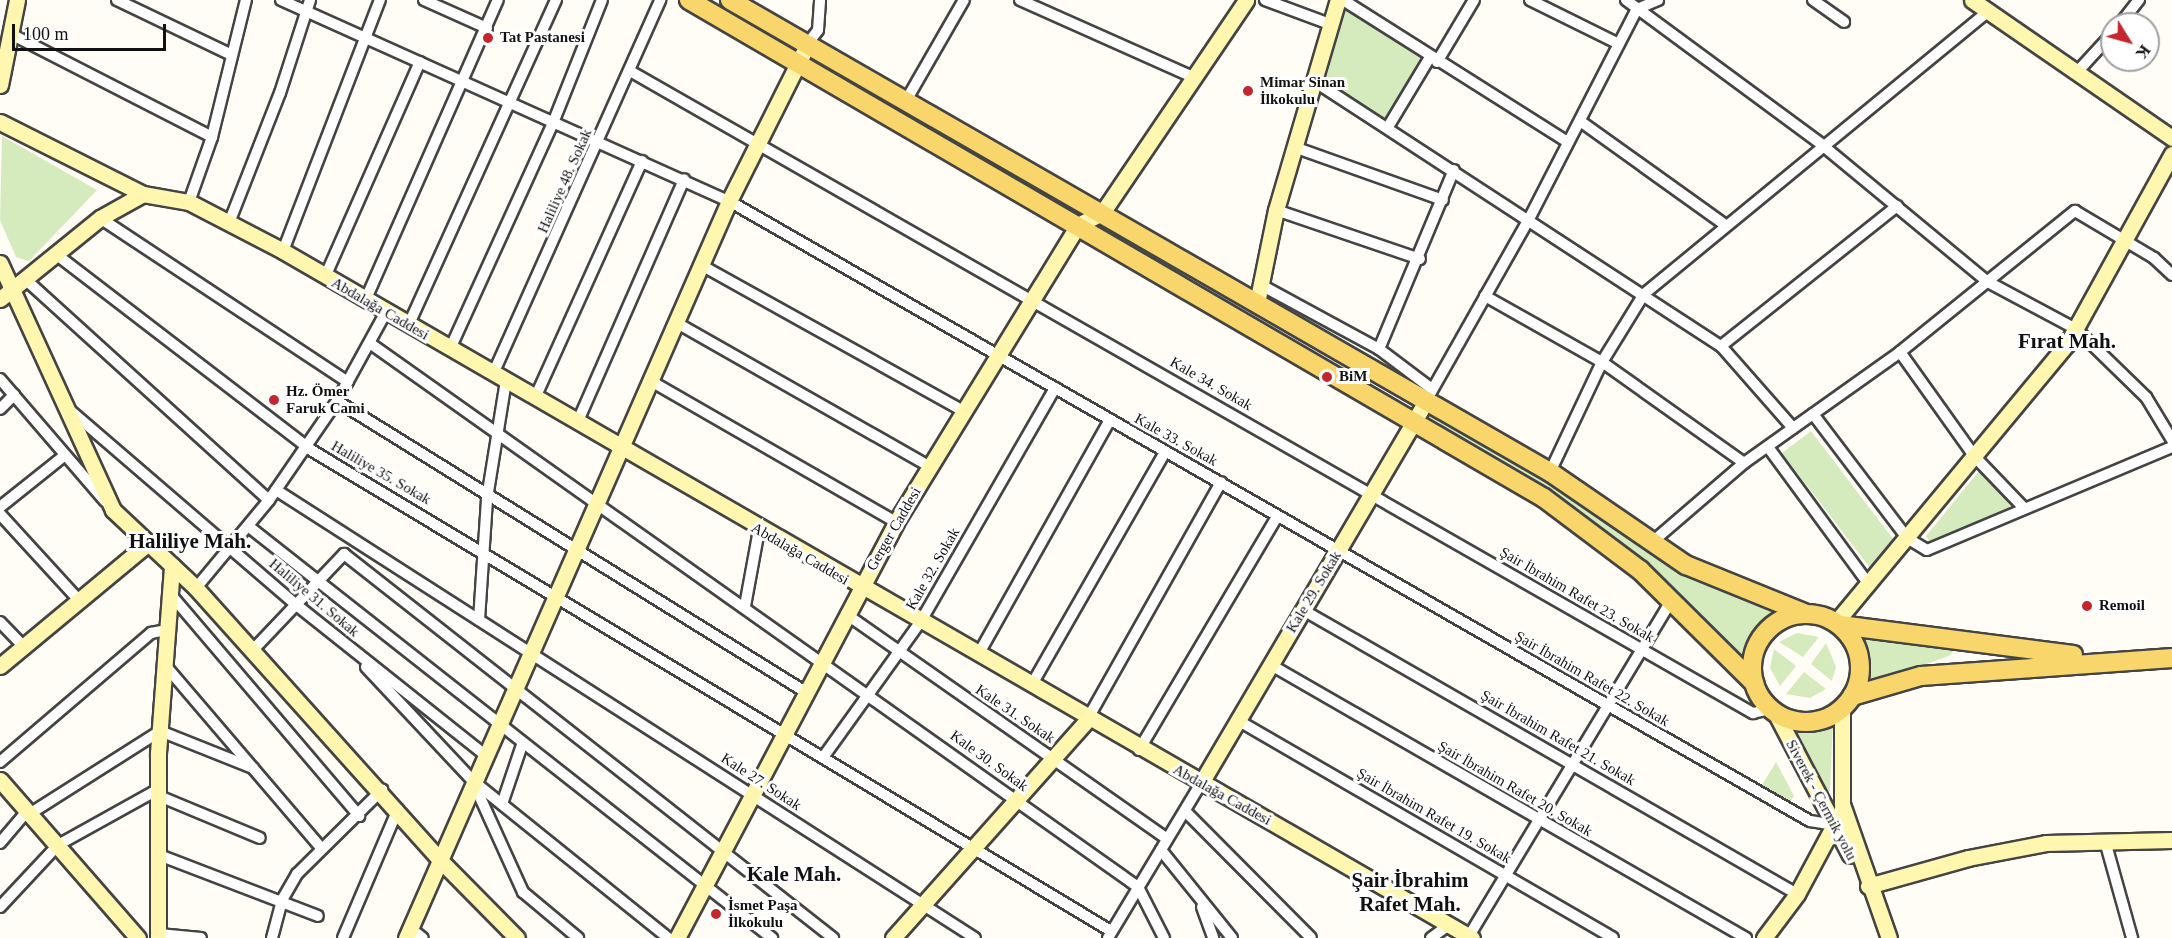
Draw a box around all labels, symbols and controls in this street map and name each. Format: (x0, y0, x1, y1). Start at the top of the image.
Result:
scale bar (15, 12, 170, 50)
north arrow (2100, 12, 2160, 72)
text: 100 m (23, 24, 69, 44)
place label: Tat Pastanesi (500, 29, 585, 47)
marker: Tat Pastanesi (481, 31, 495, 45)
text: K (2133, 42, 2154, 62)
place label: Mimar Sinan İlkokulu (1260, 73, 1345, 108)
marker: Mimar Sinan İlkokulu (1241, 84, 1255, 98)
street label: Haliliye 48. Sokak (534, 126, 596, 236)
street label: Abdalağa Caddesi (328, 274, 432, 344)
district label: Fırat Mah. (2018, 328, 2116, 354)
street label: Kale 34. Sokak (1167, 353, 1255, 415)
place label: BiM (1339, 368, 1367, 386)
marker: BiM (1320, 370, 1334, 384)
place label: Hz. Ömer Faruk Cami (286, 382, 365, 417)
marker: Hz. Ömer Faruk Cami (267, 393, 281, 407)
street label: Kale 33. Sokak (1131, 410, 1221, 470)
street label: Haliliye 35. Sokak (328, 437, 434, 509)
street label: Gerger Caddesi (863, 484, 925, 574)
street label: Abdalağa Caddesi (748, 519, 852, 589)
street label: Kale 32. Sokak (902, 525, 964, 613)
district label: Haliliye Mah. (129, 528, 251, 554)
street label: Şair İbrahim Rafet 23. Sokak (1497, 543, 1657, 647)
street label: Kale 29. Sokak (1283, 548, 1345, 636)
street label: Haliliye 31. Sokak (265, 555, 363, 641)
place label: Remoil (2099, 597, 2145, 615)
marker: Remoil (2080, 599, 2094, 613)
street label: Şair İbrahim Rafet 22. Sokak (1512, 627, 1672, 731)
street label: Kale 31. Sokak (972, 681, 1058, 747)
street label: Şair İbrahim Rafet 21. Sokak (1478, 686, 1638, 790)
street label: Kale 30. Sokak (946, 727, 1032, 795)
street label: Şair İbrahim Rafet 20. Sokak (1435, 737, 1595, 841)
street label: Siverek - Çermik yolu (1782, 737, 1860, 863)
street label: Kale 27. Sokak (717, 749, 805, 815)
street label: Abdalağa Caddesi (1170, 761, 1274, 829)
street label: Şair İbrahim Rafet 19. Sokak (1354, 764, 1514, 868)
district label: Kale Mah. (747, 861, 841, 887)
district label: Şair İbrahim Rafet Mah. (1351, 867, 1469, 917)
place label: İsmet Paşa İlkokulu (728, 896, 798, 931)
marker: İsmet Paşa İlkokulu (709, 907, 723, 921)

